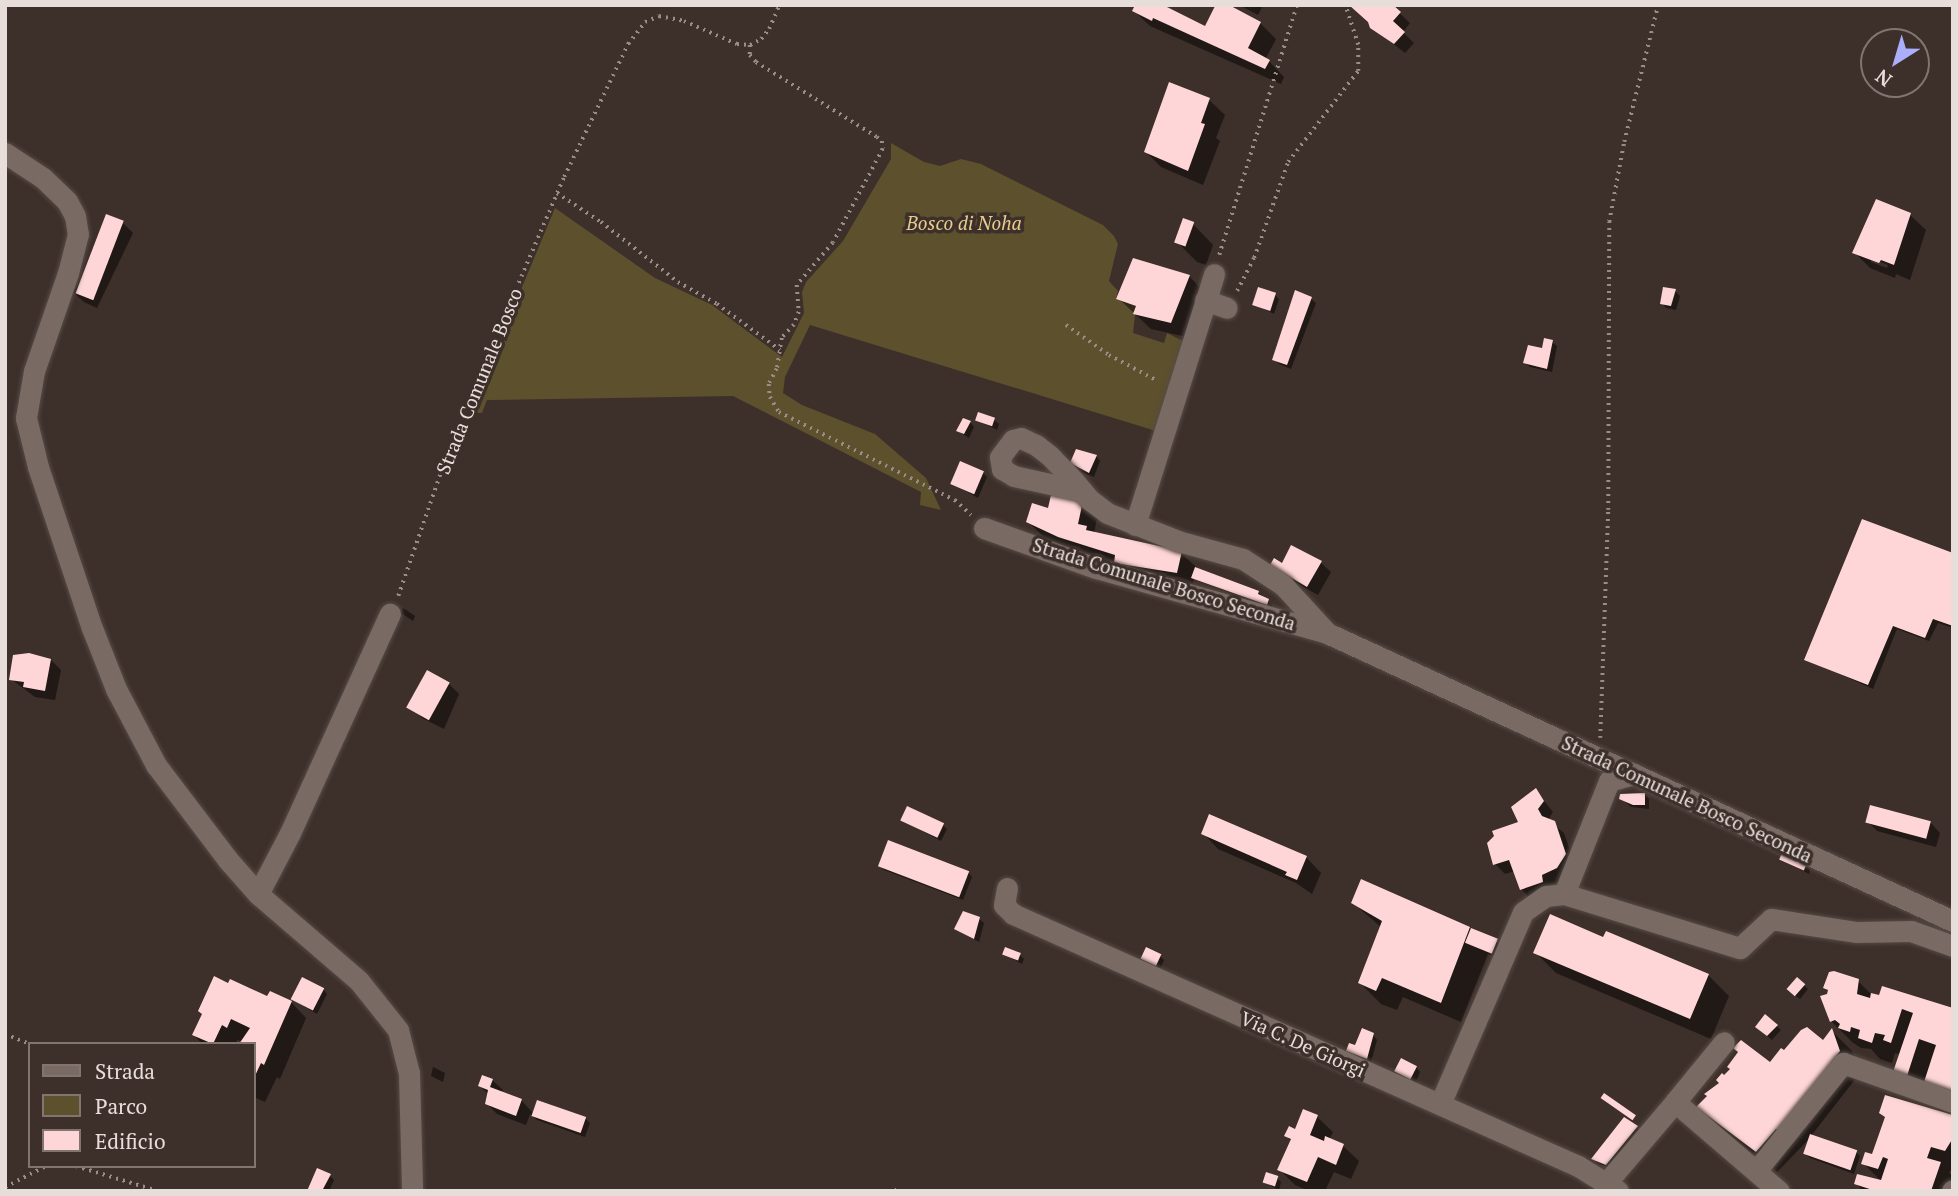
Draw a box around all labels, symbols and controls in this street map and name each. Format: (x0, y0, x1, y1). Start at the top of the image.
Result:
north arrow (1860, 28, 1930, 98)
text: N (1870, 64, 1897, 93)
park label: Bosco di Noha (906, 212, 1022, 234)
street label: Strada Comunale Bosco (431, 285, 527, 477)
street label: Strada Comunale Bosco Seconda (1030, 533, 1298, 635)
street label: Strada Comunale Bosco Seconda (1558, 731, 1816, 867)
street label: Via C. De Giorgi (1237, 1006, 1369, 1082)
legend (28, 1042, 256, 1168)
text: Strada (95, 1057, 155, 1085)
text: Parco (95, 1092, 147, 1120)
text: Edificio (95, 1127, 166, 1155)

